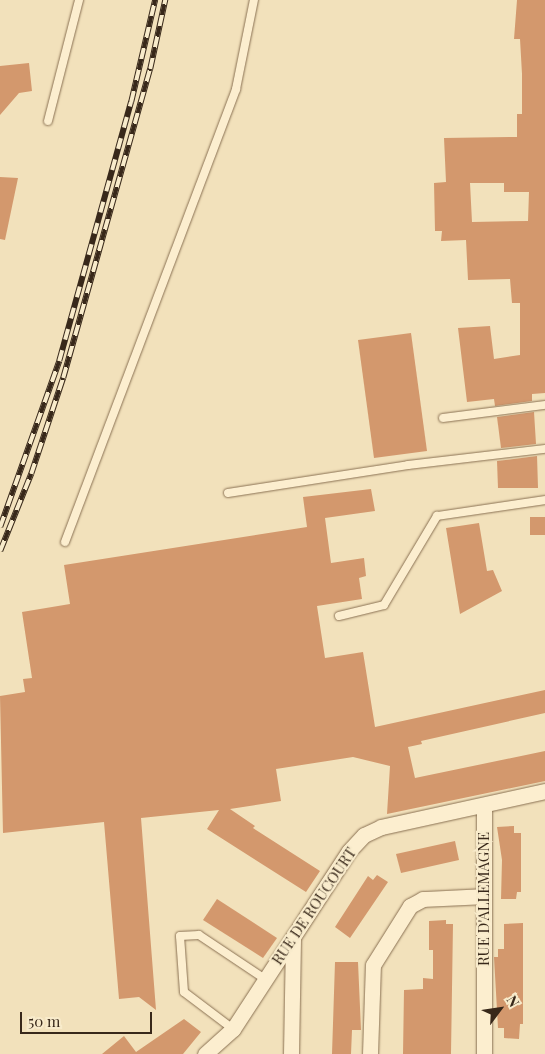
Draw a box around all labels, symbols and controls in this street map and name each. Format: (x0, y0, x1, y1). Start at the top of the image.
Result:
street label: RUE D'ALLEMAGNE (475, 832, 493, 966)
street label: RUE DE ROUCOURT (268, 844, 360, 968)
north arrow (475, 984, 525, 1034)
text: N (503, 992, 524, 1010)
scale bar (22, 1002, 155, 1034)
text: 50 m (28, 1011, 60, 1031)

